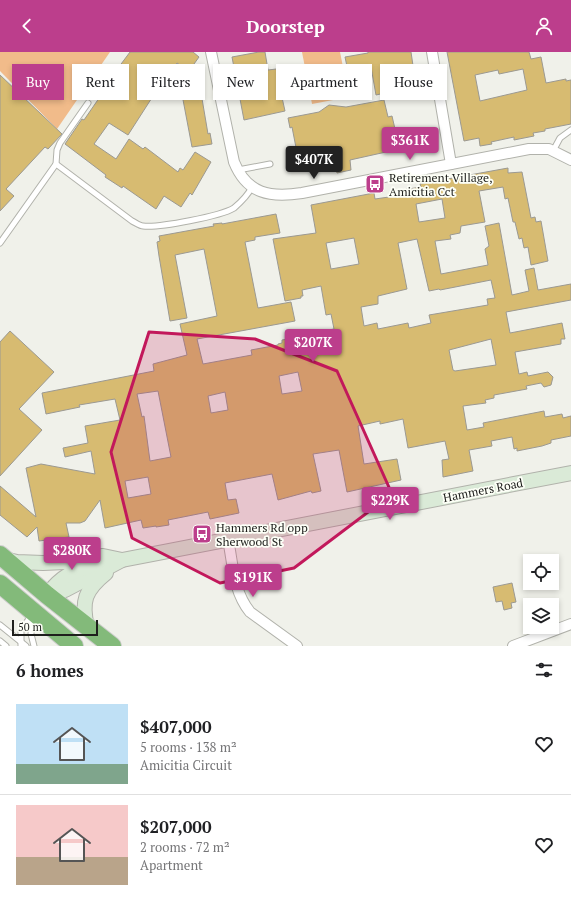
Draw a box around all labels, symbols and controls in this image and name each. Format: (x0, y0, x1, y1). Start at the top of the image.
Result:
text: Doorstep (246, 14, 325, 38)
icon: back (16, 15, 38, 37)
icon: person (533, 15, 555, 37)
chip: Buy (12, 64, 64, 100)
chip: Rent (72, 64, 129, 100)
chip: Filters (137, 64, 205, 100)
chip: New (213, 64, 268, 100)
chip: Apartment (276, 64, 372, 100)
chip: House (380, 64, 447, 100)
pin: $361K (382, 127, 438, 161)
text: $361K (391, 131, 429, 149)
pin: $407K (286, 146, 342, 180)
text: $407K (295, 150, 333, 168)
place label: Retirement Village, Amicitia Cct (389, 170, 493, 199)
bus stop icon: Retirement Village, Amicitia Cct (364, 173, 386, 195)
pin: $207K (285, 329, 341, 363)
text: $207K (294, 333, 332, 351)
street label: Hammers Road (442, 475, 525, 505)
pin: $229K (362, 487, 418, 521)
text: $229K (371, 491, 409, 509)
place label: Hammers Rd opp Sherwood St (216, 520, 308, 549)
bus stop icon: Hammers Rd opp Sherwood St (191, 523, 213, 545)
pin: $280K (44, 537, 100, 571)
text: $280K (53, 541, 91, 559)
map controls (523, 554, 559, 634)
button: locate (523, 554, 559, 590)
pin: $191K (225, 564, 281, 598)
text: $191K (234, 568, 272, 586)
button: layers (523, 598, 559, 634)
scale bar (12, 618, 98, 637)
text: 50 m (18, 620, 42, 634)
text: 6 homes (16, 659, 84, 682)
icon: filters (533, 659, 555, 681)
text: $407,000 (140, 715, 212, 738)
icon: home (48, 720, 96, 768)
icon: heart (533, 733, 555, 755)
text: 5 rooms · 138 m² (140, 738, 237, 756)
text: Amicitia Circuit (140, 756, 232, 774)
text: $207,000 (140, 815, 212, 838)
icon: home (48, 821, 96, 869)
icon: heart (533, 834, 555, 856)
text: 2 rooms · 72 m² (140, 838, 230, 856)
text: Apartment (140, 856, 203, 874)

